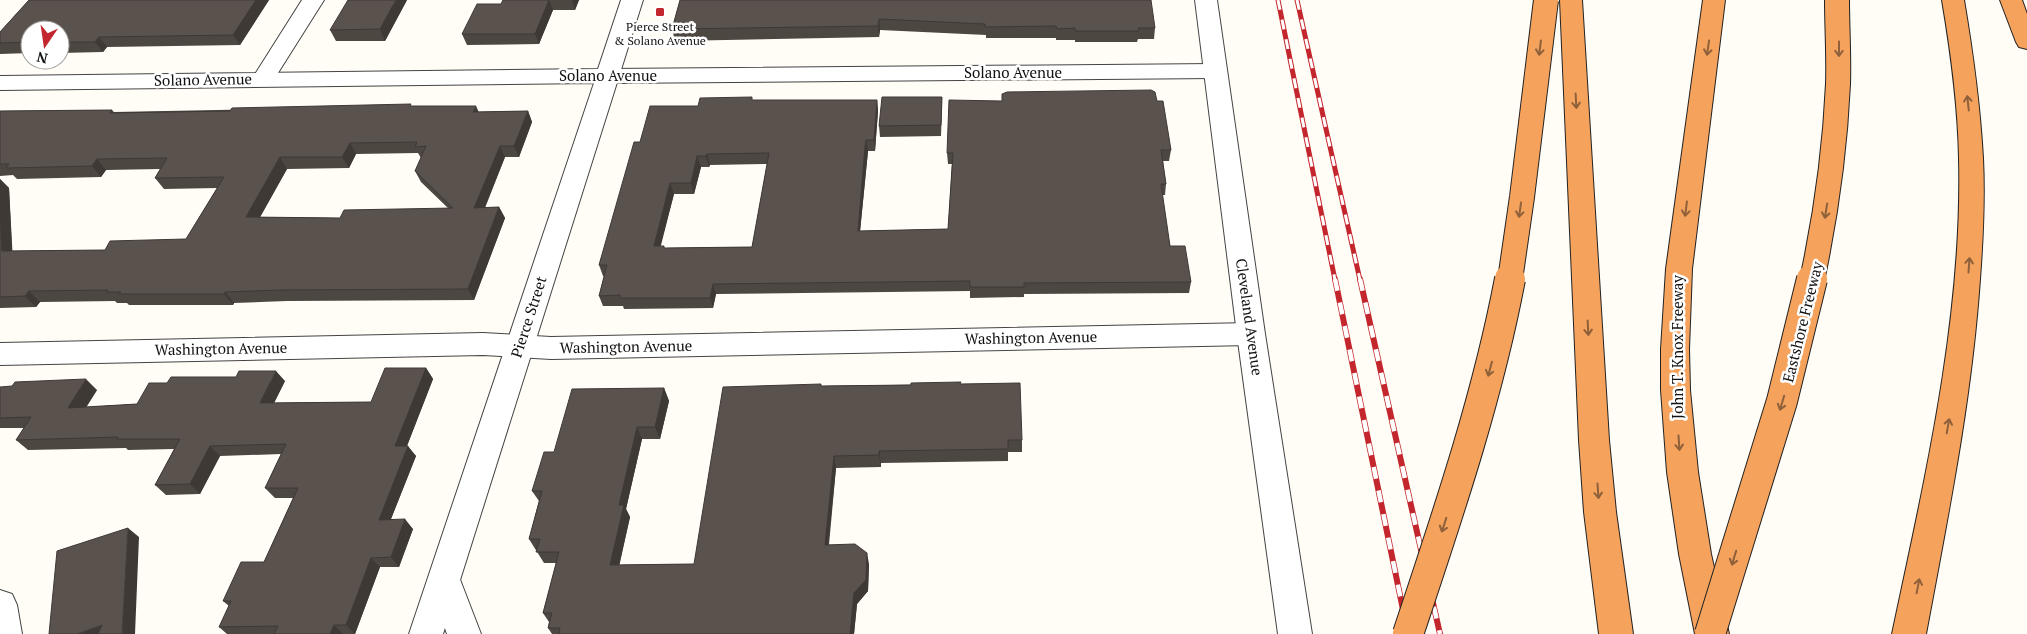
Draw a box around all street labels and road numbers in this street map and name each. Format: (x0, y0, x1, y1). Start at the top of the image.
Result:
street label: Solano Avenue (964, 62, 1062, 82)
street label: Solano Avenue (559, 65, 657, 85)
street label: Solano Avenue (154, 68, 252, 90)
street label: Cleveland Avenue (1232, 257, 1268, 377)
street label: Eastshore Freeway (1777, 259, 1827, 384)
street label: Pierce Street (505, 273, 551, 360)
street label: John T. Knox Freeway (1667, 275, 1687, 419)
street label: Washington Avenue (965, 326, 1097, 348)
street label: Washington Avenue (560, 335, 692, 357)
street label: Washington Avenue (155, 337, 287, 359)

